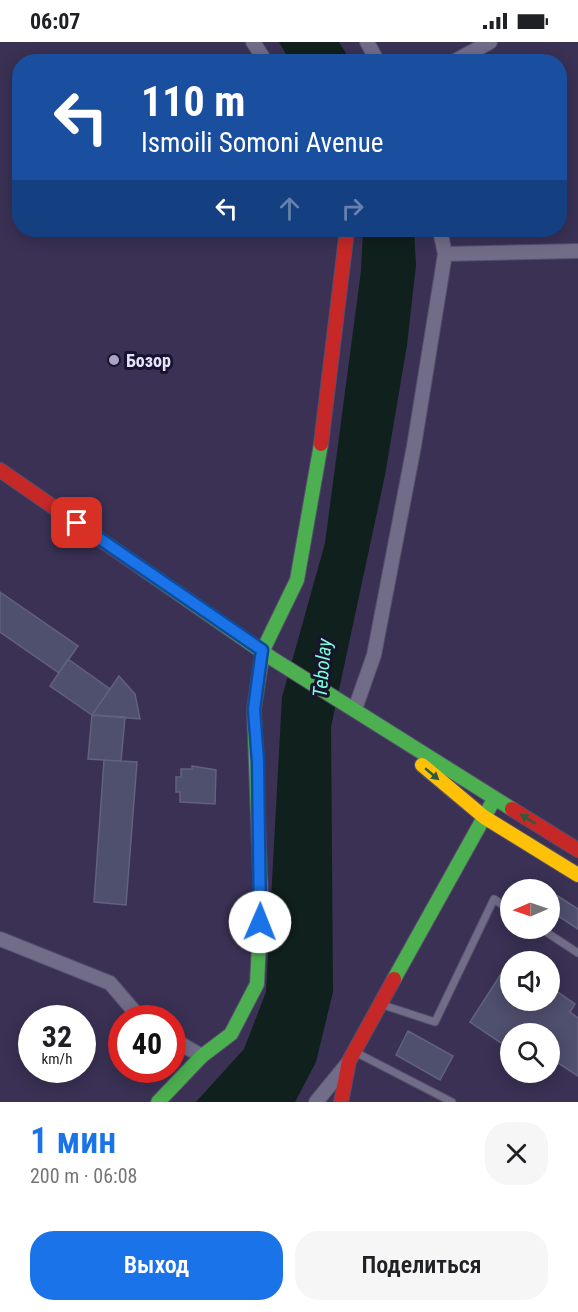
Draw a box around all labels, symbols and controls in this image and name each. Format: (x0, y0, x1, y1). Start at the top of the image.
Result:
text: 06:07 (30, 9, 81, 34)
text: 110 m (141, 77, 246, 126)
icon: left (42, 78, 120, 156)
text: Ismoili Somoni Avenue (141, 127, 383, 159)
icon: left (210, 192, 243, 225)
icon: ahead (273, 192, 306, 225)
icon: right (336, 192, 369, 225)
place label: Бозор (126, 350, 171, 371)
marker: Бозор (107, 353, 121, 367)
pin (51, 497, 102, 548)
icon: arrive (60, 506, 93, 539)
water label: Tebolay (307, 637, 337, 699)
one-way arrow (424, 767, 440, 780)
one-way arrow (520, 814, 536, 825)
north arrow (500, 879, 560, 939)
map controls (500, 879, 560, 1083)
position arrow (228, 890, 292, 954)
button: sound (500, 951, 560, 1011)
speed limit sign: 40 (108, 1005, 186, 1083)
text: 32 (42, 1019, 72, 1054)
button: search (500, 1023, 560, 1083)
text: km/h (42, 1050, 72, 1068)
text: 1 мин (30, 1120, 116, 1162)
button: close (485, 1122, 548, 1185)
text: 200 m · 06:08 (30, 1164, 137, 1188)
button: Выход (30, 1231, 283, 1300)
button: Поделиться (295, 1231, 548, 1300)

